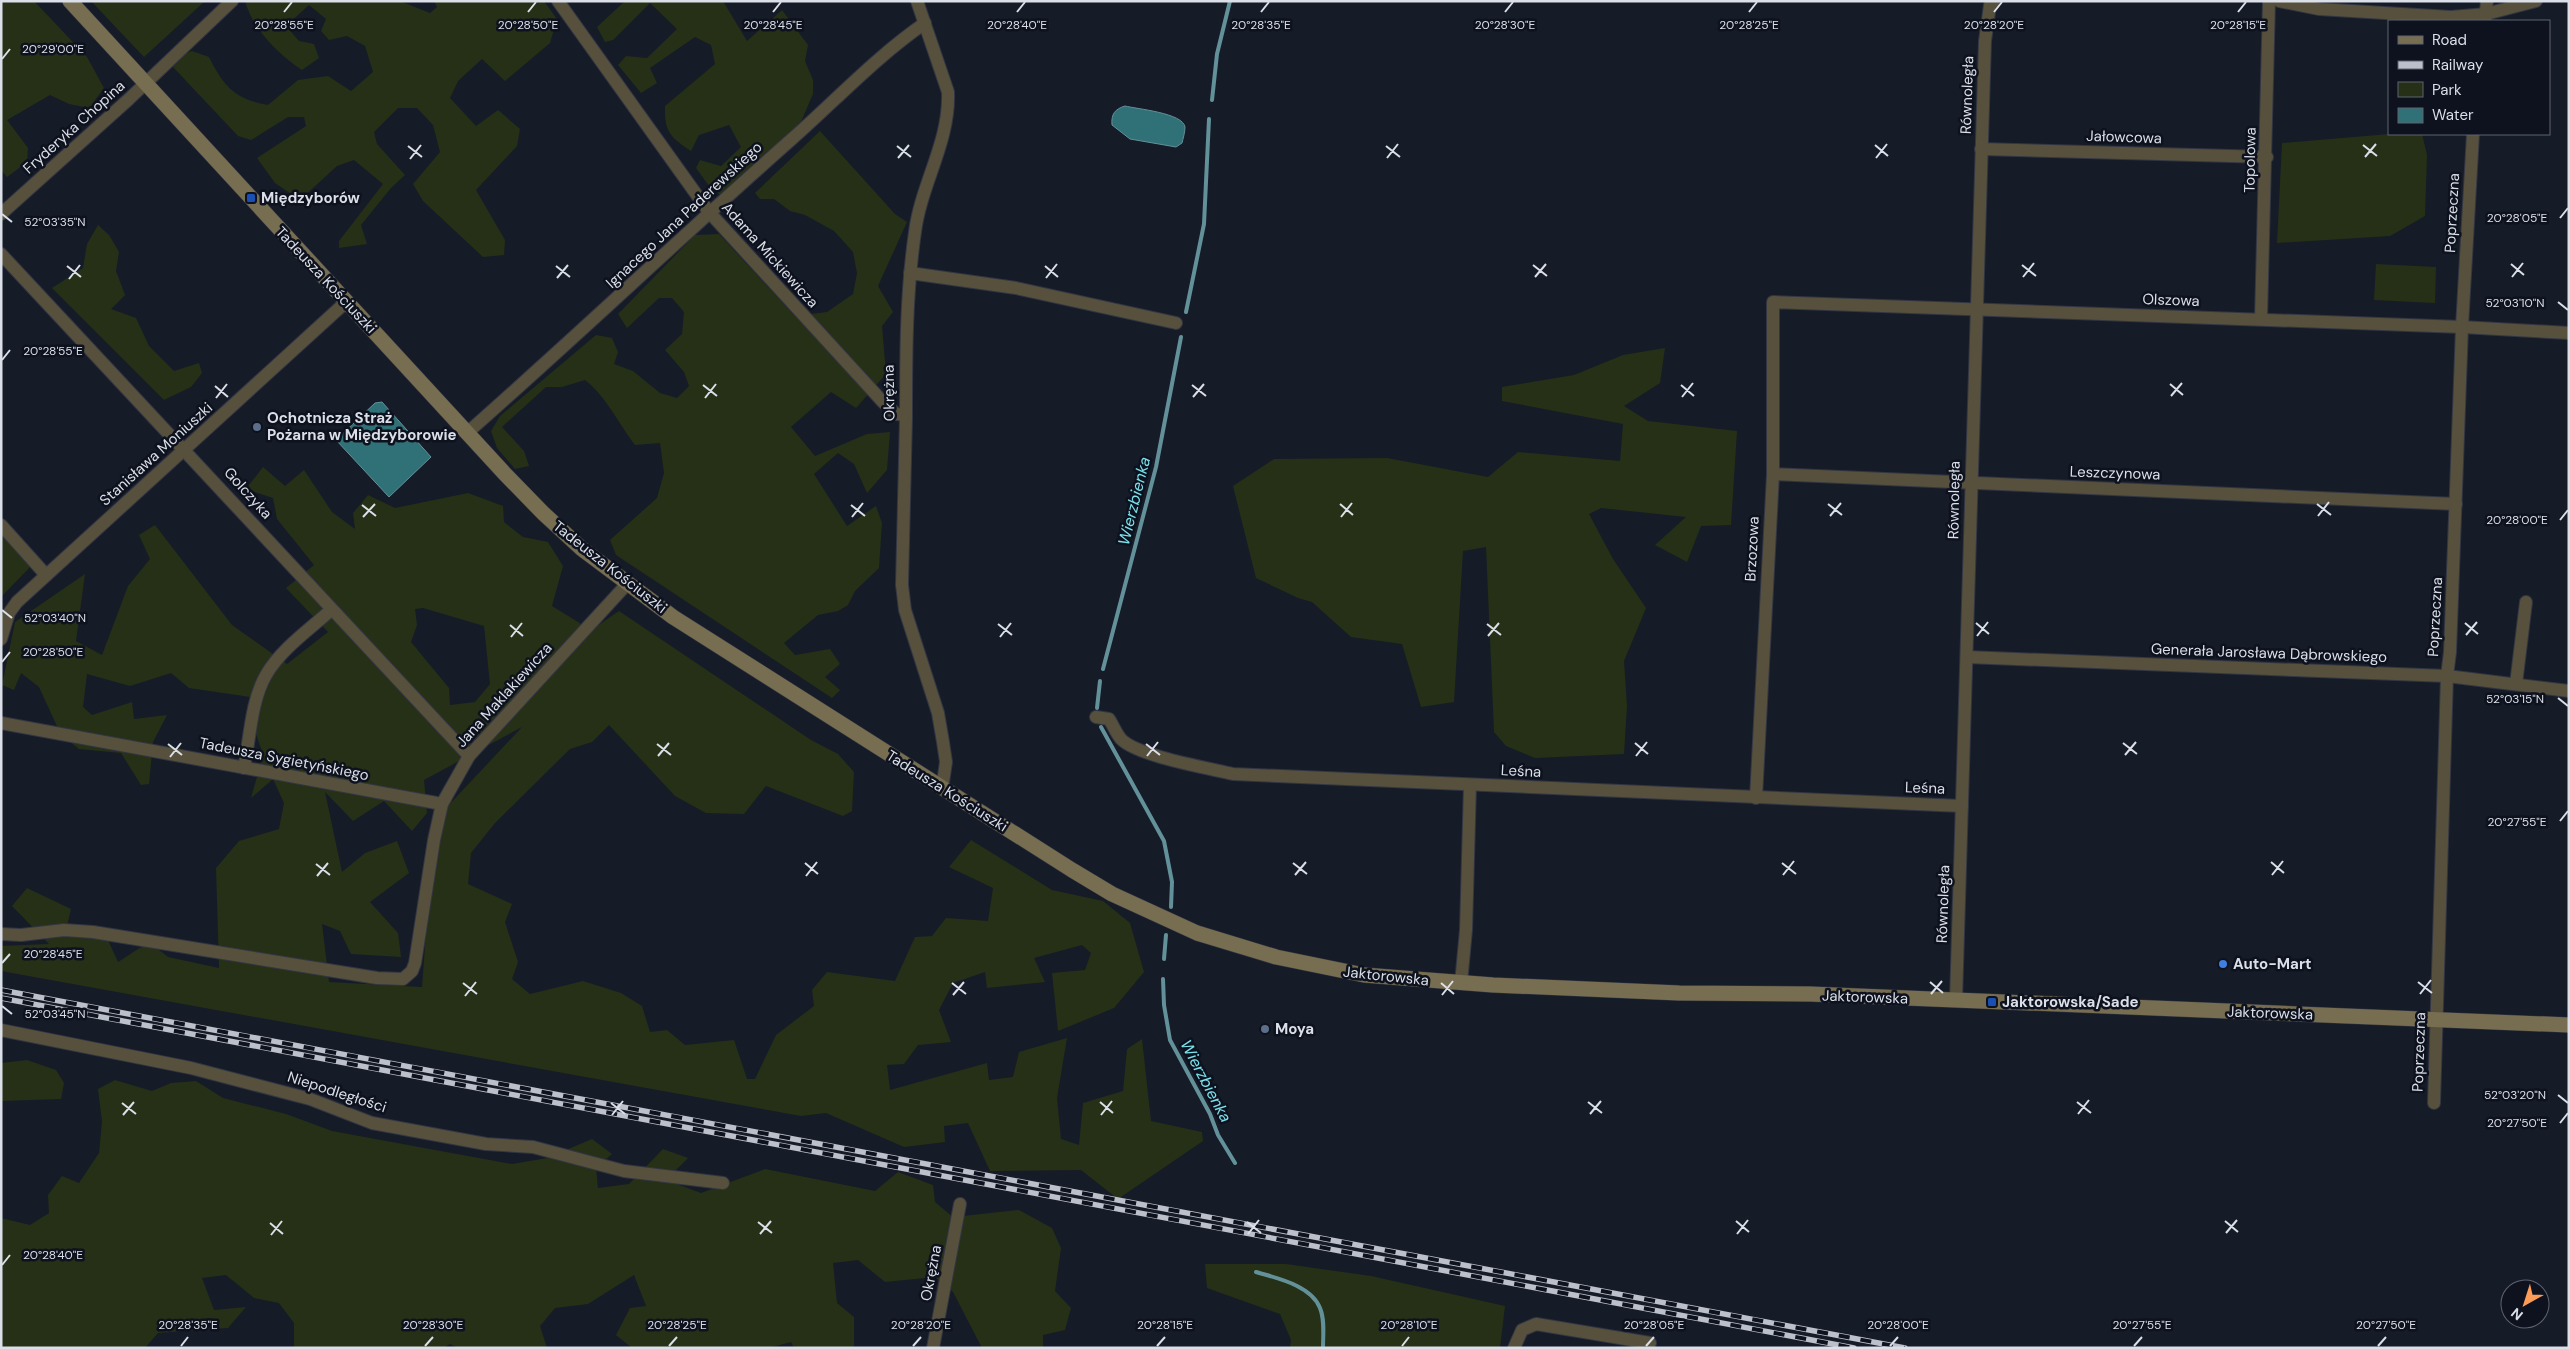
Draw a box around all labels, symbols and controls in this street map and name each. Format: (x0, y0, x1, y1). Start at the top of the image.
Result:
text: 20°28'55"E (254, 17, 314, 33)
text: 20°28'50"E (498, 17, 558, 33)
text: 20°28'45"E (743, 17, 803, 33)
text: 20°28'40"E (987, 17, 1047, 33)
text: 20°28'35"E (1231, 17, 1291, 33)
text: 20°28'30"E (1475, 17, 1536, 33)
text: 20°28'25"E (1719, 17, 1779, 33)
text: 20°28'20"E (1964, 17, 2024, 33)
text: 20°28'15"E (2210, 17, 2266, 33)
legend (2388, 20, 2550, 135)
text: Road (2432, 30, 2467, 50)
text: 20°29'00"E (22, 41, 84, 57)
text: Railway (2432, 55, 2484, 75)
street label: Równoległa (1956, 56, 1978, 134)
street label: Fryderyka Chopina (19, 76, 129, 178)
text: Park (2432, 80, 2462, 100)
text: Water (2432, 105, 2474, 125)
street label: Jałowcowa (2086, 126, 2162, 148)
street label: Topolowa (2239, 127, 2261, 193)
street label: Ignacego Jana Paderewskiego (602, 137, 766, 293)
street label: Poprzeczna (2440, 173, 2464, 253)
place label: Międzyborów (261, 188, 361, 208)
marker: Międzyborów (245, 192, 257, 204)
street label: Adama Mickiewicza (717, 198, 823, 312)
text: 20°28'05"E (2487, 210, 2548, 226)
text: 52°03'35"N (24, 214, 86, 230)
street label: Tadeusza Kościuszki (271, 222, 381, 338)
street label: Olszowa (2142, 289, 2200, 311)
text: 52°03'10"N (2485, 295, 2545, 311)
text: 20°28'55"E (23, 343, 83, 359)
street label: Okrężna (879, 365, 899, 421)
street label: Stanisława Moniuszki (95, 398, 217, 510)
place label: Ochotnicza Straż Pożarna w Międzyborowie (267, 408, 457, 445)
marker: Ochotnicza Straż Pożarna w Międzyborowie (251, 421, 263, 433)
water label: Wierzbienka (1113, 454, 1155, 547)
street label: Równoległa (1943, 461, 1965, 539)
street label: Leszczynowa (2069, 461, 2161, 485)
street label: Golczyka (219, 463, 277, 523)
text: 20°28'00"E (2486, 512, 2548, 528)
street label: Tadeusza Kościuszki (549, 516, 671, 618)
street label: Brzozowa (1740, 516, 1764, 582)
street label: Poprzeczna (2423, 577, 2447, 657)
text: 52°03'40"N (24, 610, 86, 626)
street label: Jana Maklakiewicza (452, 638, 556, 752)
street label: Generała Jarosława Dąbrowskiego (2151, 639, 2388, 667)
text: 20°28'50"E (23, 644, 83, 660)
text: 52°03'15"N (2486, 691, 2544, 707)
street label: Tadeusza Sygietyńskiego (198, 733, 371, 785)
street label: Tadeusza Kościuszki (883, 746, 1011, 836)
street label: Leśna (1500, 760, 1542, 782)
street label: Leśna (1904, 777, 1946, 799)
text: 20°27'55"E (2488, 814, 2547, 830)
street label: Równoległa (1932, 865, 1954, 943)
text: 20°28'45"E (23, 946, 83, 962)
place label: Auto-Mart (2233, 954, 2312, 974)
marker: Auto-Mart (2217, 958, 2229, 970)
street label: Jaktorowska (1342, 962, 1430, 990)
street label: Jaktorowska (1822, 985, 1908, 1009)
place label: Jaktorowska/Sade (2002, 992, 2139, 1012)
marker: Jaktorowska/Sade (1986, 996, 1998, 1008)
street label: Jaktorowska (2227, 1001, 2313, 1025)
text: 52°03'45"N (25, 1006, 85, 1022)
street label: Poprzeczna (2408, 1012, 2430, 1092)
place label: Moya (1275, 1019, 1314, 1039)
marker: Moya (1259, 1023, 1271, 1035)
water label: Wierzbienka (1175, 1036, 1237, 1126)
street label: Niepodległości (285, 1067, 389, 1117)
text: 52°03'20"N (2484, 1087, 2546, 1103)
text: 20°27'50"E (2487, 1115, 2547, 1131)
street label: Okrężna (916, 1243, 946, 1303)
text: 20°28'40"E (23, 1247, 83, 1263)
north arrow (2500, 1279, 2550, 1329)
text: N (2507, 1304, 2526, 1324)
text: 20°28'35"E (158, 1317, 218, 1333)
text: 20°28'30"E (403, 1317, 464, 1333)
text: 20°28'25"E (647, 1317, 707, 1333)
text: 20°28'20"E (891, 1317, 951, 1333)
text: 20°28'15"E (1137, 1317, 1193, 1333)
text: 20°28'10"E (1380, 1317, 1438, 1333)
text: 20°28'05"E (1624, 1317, 1685, 1333)
text: 20°28'00"E (1867, 1317, 1929, 1333)
text: 20°27'55"E (2113, 1317, 2172, 1333)
text: 20°27'50"E (2356, 1317, 2416, 1333)

